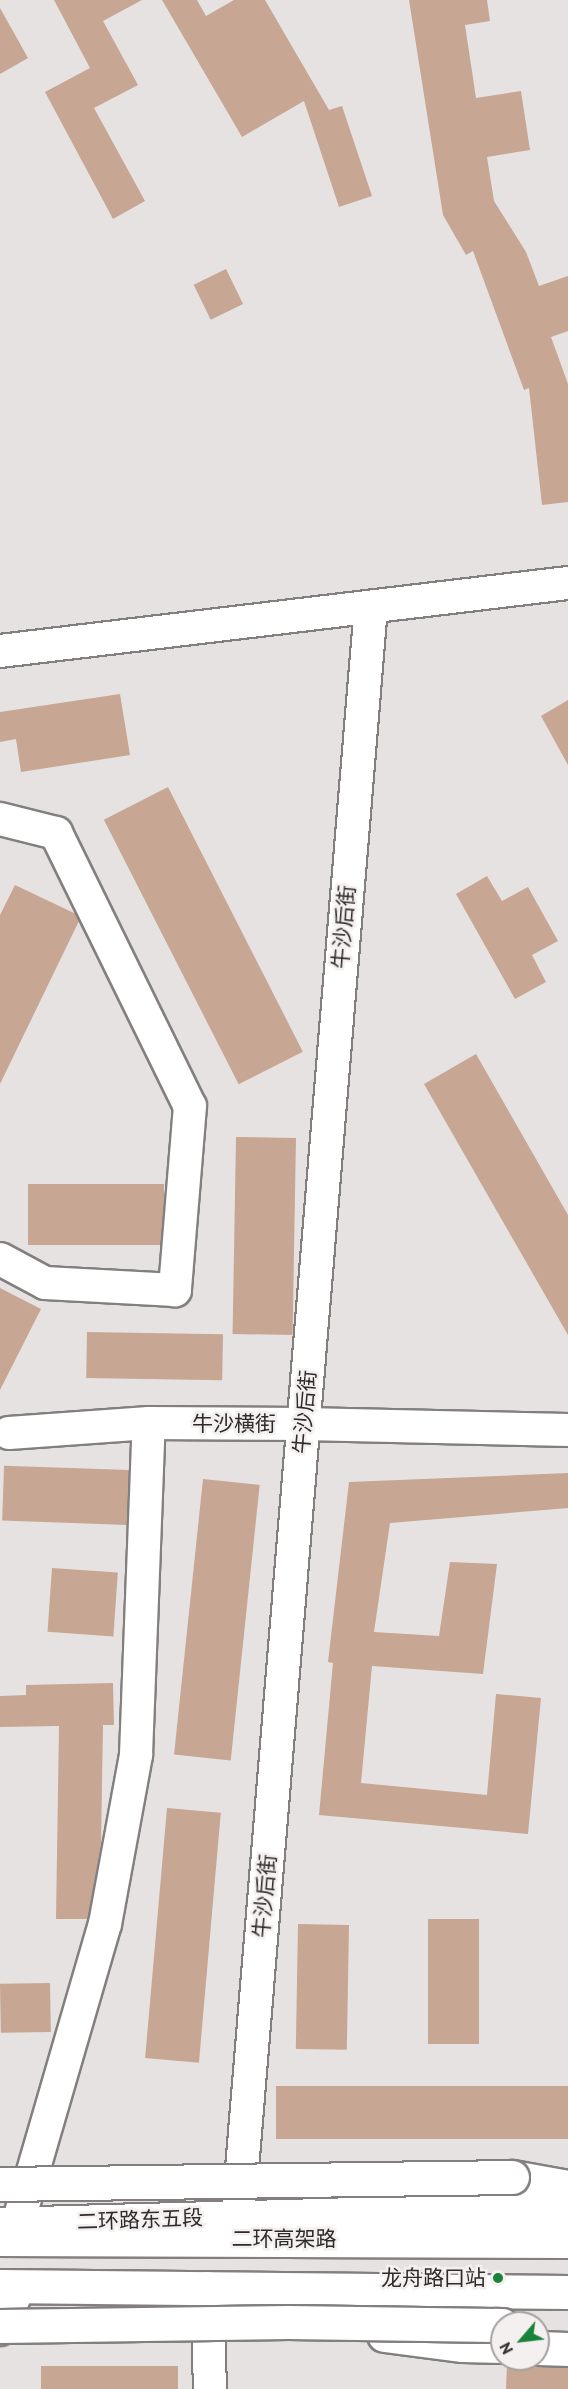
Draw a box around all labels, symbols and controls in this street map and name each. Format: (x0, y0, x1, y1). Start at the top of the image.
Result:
street label: 牛沙后街 (328, 884, 360, 970)
street label: 牛沙后街 (289, 1369, 321, 1455)
street label: 牛沙横街 (192, 1411, 276, 1437)
street label: 牛沙后街 (249, 1853, 281, 1939)
street label: 二环路东五段 (77, 2205, 203, 2235)
street label: 二环高架路 (232, 2226, 336, 2252)
place label: 龙舟路口站 (381, 2265, 486, 2291)
marker: 龙舟路口站 (491, 2271, 505, 2285)
north arrow (490, 2311, 550, 2371)
text: N (495, 2339, 517, 2358)

